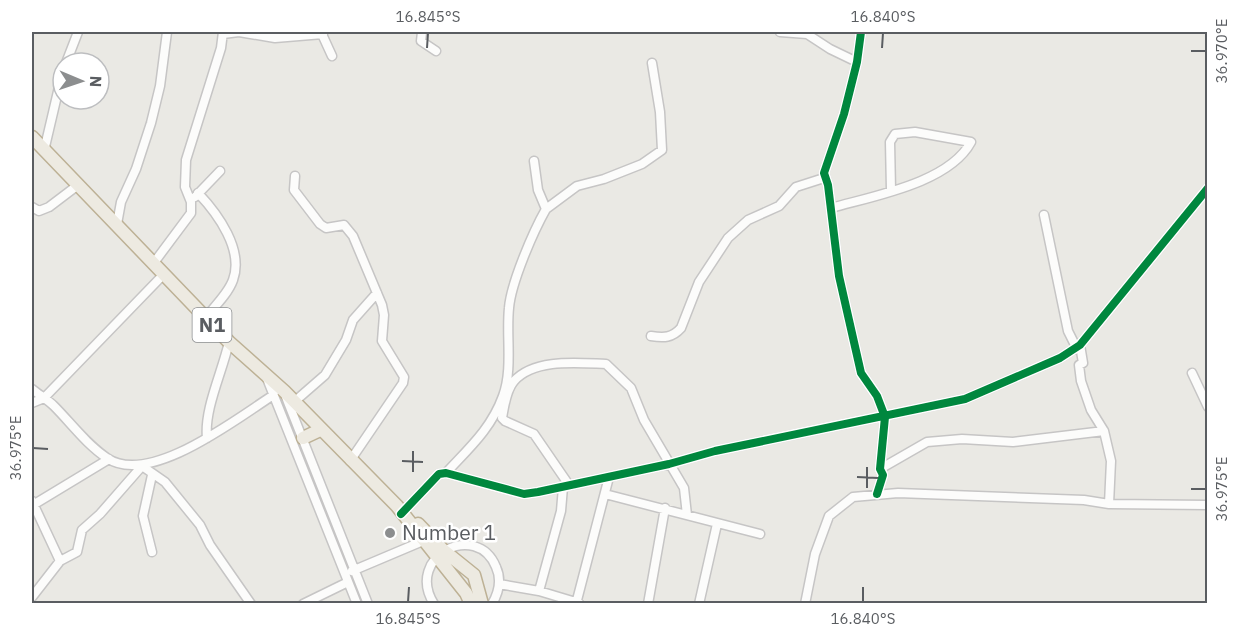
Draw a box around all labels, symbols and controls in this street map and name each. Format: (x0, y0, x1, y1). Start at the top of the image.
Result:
text: 16.845°S (396, 7, 460, 26)
text: 16.840°S (851, 7, 915, 26)
text: 36.970°E (1212, 19, 1231, 83)
north arrow (51, 51, 111, 111)
text: N (86, 75, 106, 88)
road number: N1 (192, 308, 232, 342)
text: 36.975°E (6, 416, 25, 480)
text: 36.975°E (1212, 457, 1231, 521)
place label: Number 1 (402, 518, 496, 546)
marker: Number 1 (383, 526, 397, 540)
text: 16.845°S (376, 609, 440, 628)
text: 16.840°S (831, 609, 895, 628)

